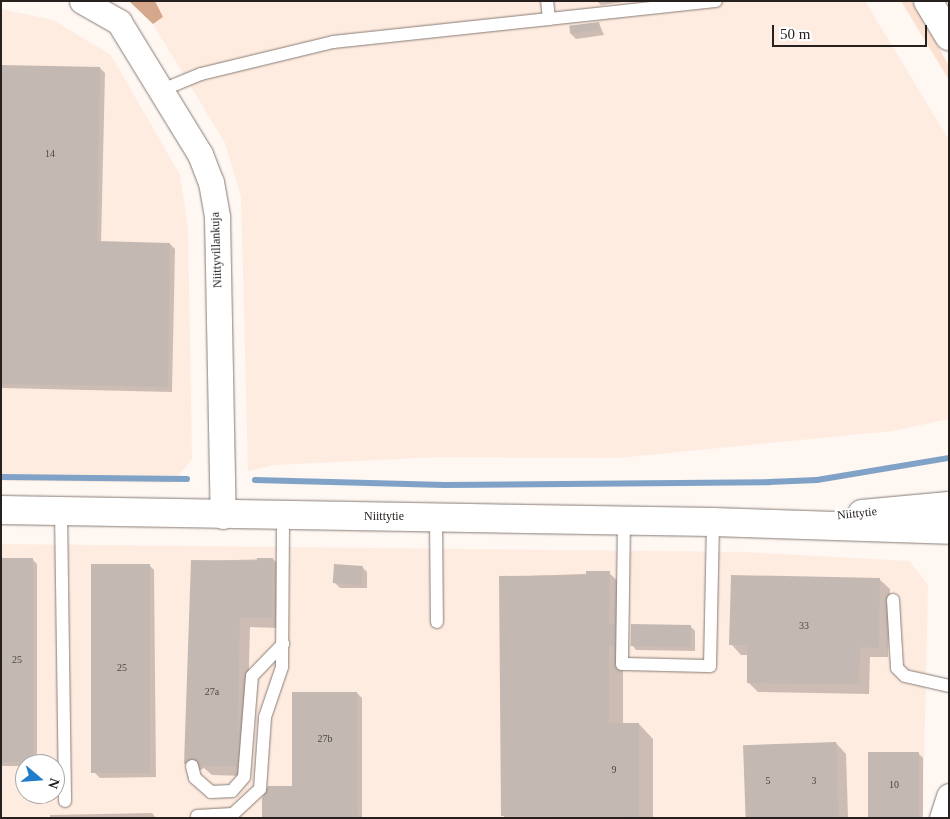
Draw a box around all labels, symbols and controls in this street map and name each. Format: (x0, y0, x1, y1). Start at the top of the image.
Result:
scale bar (775, 15, 930, 47)
text: 50 m (780, 26, 810, 42)
house number: 14 (45, 148, 55, 160)
street label: Niittyvillankuja (208, 212, 226, 288)
street label: Niittytie (836, 505, 878, 523)
street label: Niittytie (364, 510, 404, 524)
house number: 33 (799, 620, 809, 632)
house number: 25 (12, 654, 22, 666)
house number: 25 (117, 662, 127, 674)
house number: 27a (205, 686, 219, 698)
house number: 27b (318, 733, 332, 745)
north arrow (15, 754, 65, 804)
house number: 9 (612, 764, 616, 776)
house number: 5 (766, 775, 770, 787)
house number: 3 (812, 775, 816, 787)
text: N (45, 776, 62, 791)
house number: 10 (889, 779, 899, 791)

